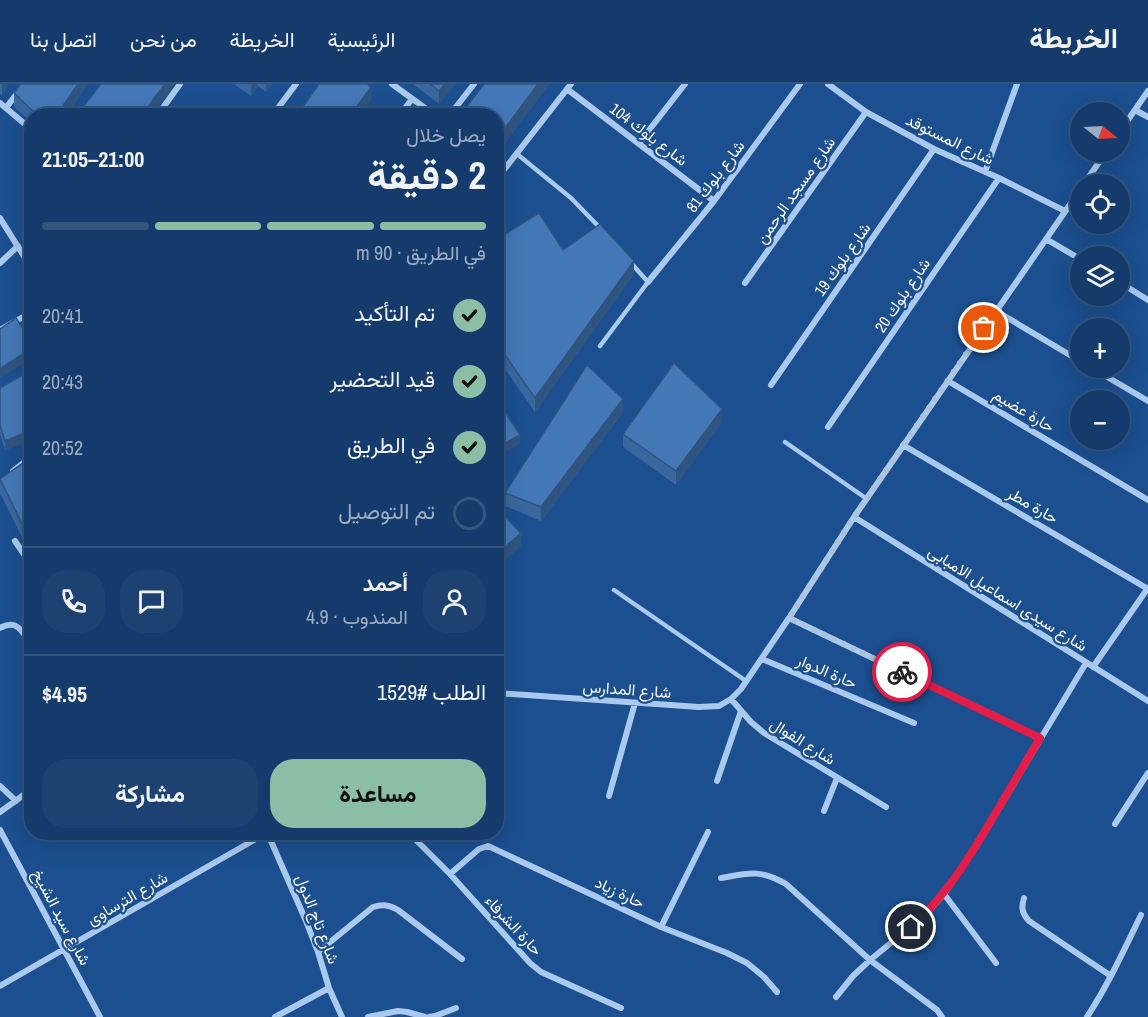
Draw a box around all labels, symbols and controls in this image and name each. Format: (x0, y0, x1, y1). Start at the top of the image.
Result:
text: الخريطة (1029, 19, 1118, 57)
text: اتصل بنا (30, 25, 97, 54)
text: من نحن (130, 25, 197, 54)
text: الخريطة (230, 25, 295, 54)
text: الرئيسية (328, 25, 395, 54)
street label: شارع بلوك 104 (605, 97, 693, 171)
north arrow (1070, 102, 1130, 162)
map controls (1070, 102, 1130, 450)
street label: شارع المستوقد (902, 108, 998, 171)
text: يصل خلال (406, 121, 486, 148)
street label: شارع مسجد الرحمن (750, 132, 841, 248)
street label: شارع بلوك 81 (681, 135, 750, 217)
text: 21:00–21:05 (42, 144, 144, 174)
text: 2 دقيقة (367, 149, 486, 201)
button: locate (1070, 174, 1130, 234)
street label: شارع بلوك 19 (809, 218, 876, 301)
text: في الطريق · 90 m (356, 239, 486, 266)
button: layers (1070, 246, 1130, 306)
street label: شارع بلوك 20 (869, 254, 936, 337)
text: تم التأكيد (354, 298, 435, 328)
icon: check (453, 299, 486, 332)
text: 20:41 (42, 302, 83, 329)
pin (958, 302, 1009, 353)
icon: bag (967, 311, 1000, 344)
button: + (1070, 318, 1130, 378)
text: قيد التحضير (330, 364, 435, 394)
icon: check (453, 365, 486, 398)
text: 20:43 (42, 368, 83, 395)
street label: حارة عضيم (989, 383, 1059, 437)
button: − (1070, 390, 1130, 450)
text: في الطريق (347, 430, 435, 460)
icon: check (453, 431, 486, 464)
text: 20:52 (42, 434, 83, 461)
street label: حارة مطر (1002, 481, 1063, 529)
text: تم التوصيل (338, 496, 435, 526)
street label: شارع سيدى اسماعيل الامبابى (924, 540, 1092, 657)
text: أحمد (363, 568, 408, 598)
button: phone (42, 570, 105, 633)
button: chat (120, 570, 183, 633)
button: person (423, 570, 486, 633)
text: المندوب · 4.9 (306, 603, 408, 630)
courier (872, 642, 932, 702)
street label: حارة الدوار (793, 648, 861, 694)
icon: bike (886, 656, 919, 689)
street label: شارع المدارس (582, 675, 672, 704)
text: الطلب #1529 (377, 677, 486, 707)
text: $4.95 (42, 679, 87, 709)
street label: شارع الفوال (766, 712, 840, 771)
button: مشاركة (42, 759, 258, 828)
button: مساعدة (270, 759, 486, 828)
street label: شارع سيد الشيخ (27, 865, 97, 969)
street label: شارع الترساوى (83, 866, 172, 931)
street label: شارع تاج الدول (290, 871, 345, 967)
street label: حارة زياد (592, 871, 649, 913)
street label: حارة الشرفاء (480, 890, 548, 960)
pin (885, 901, 936, 952)
icon: home (894, 910, 927, 943)

